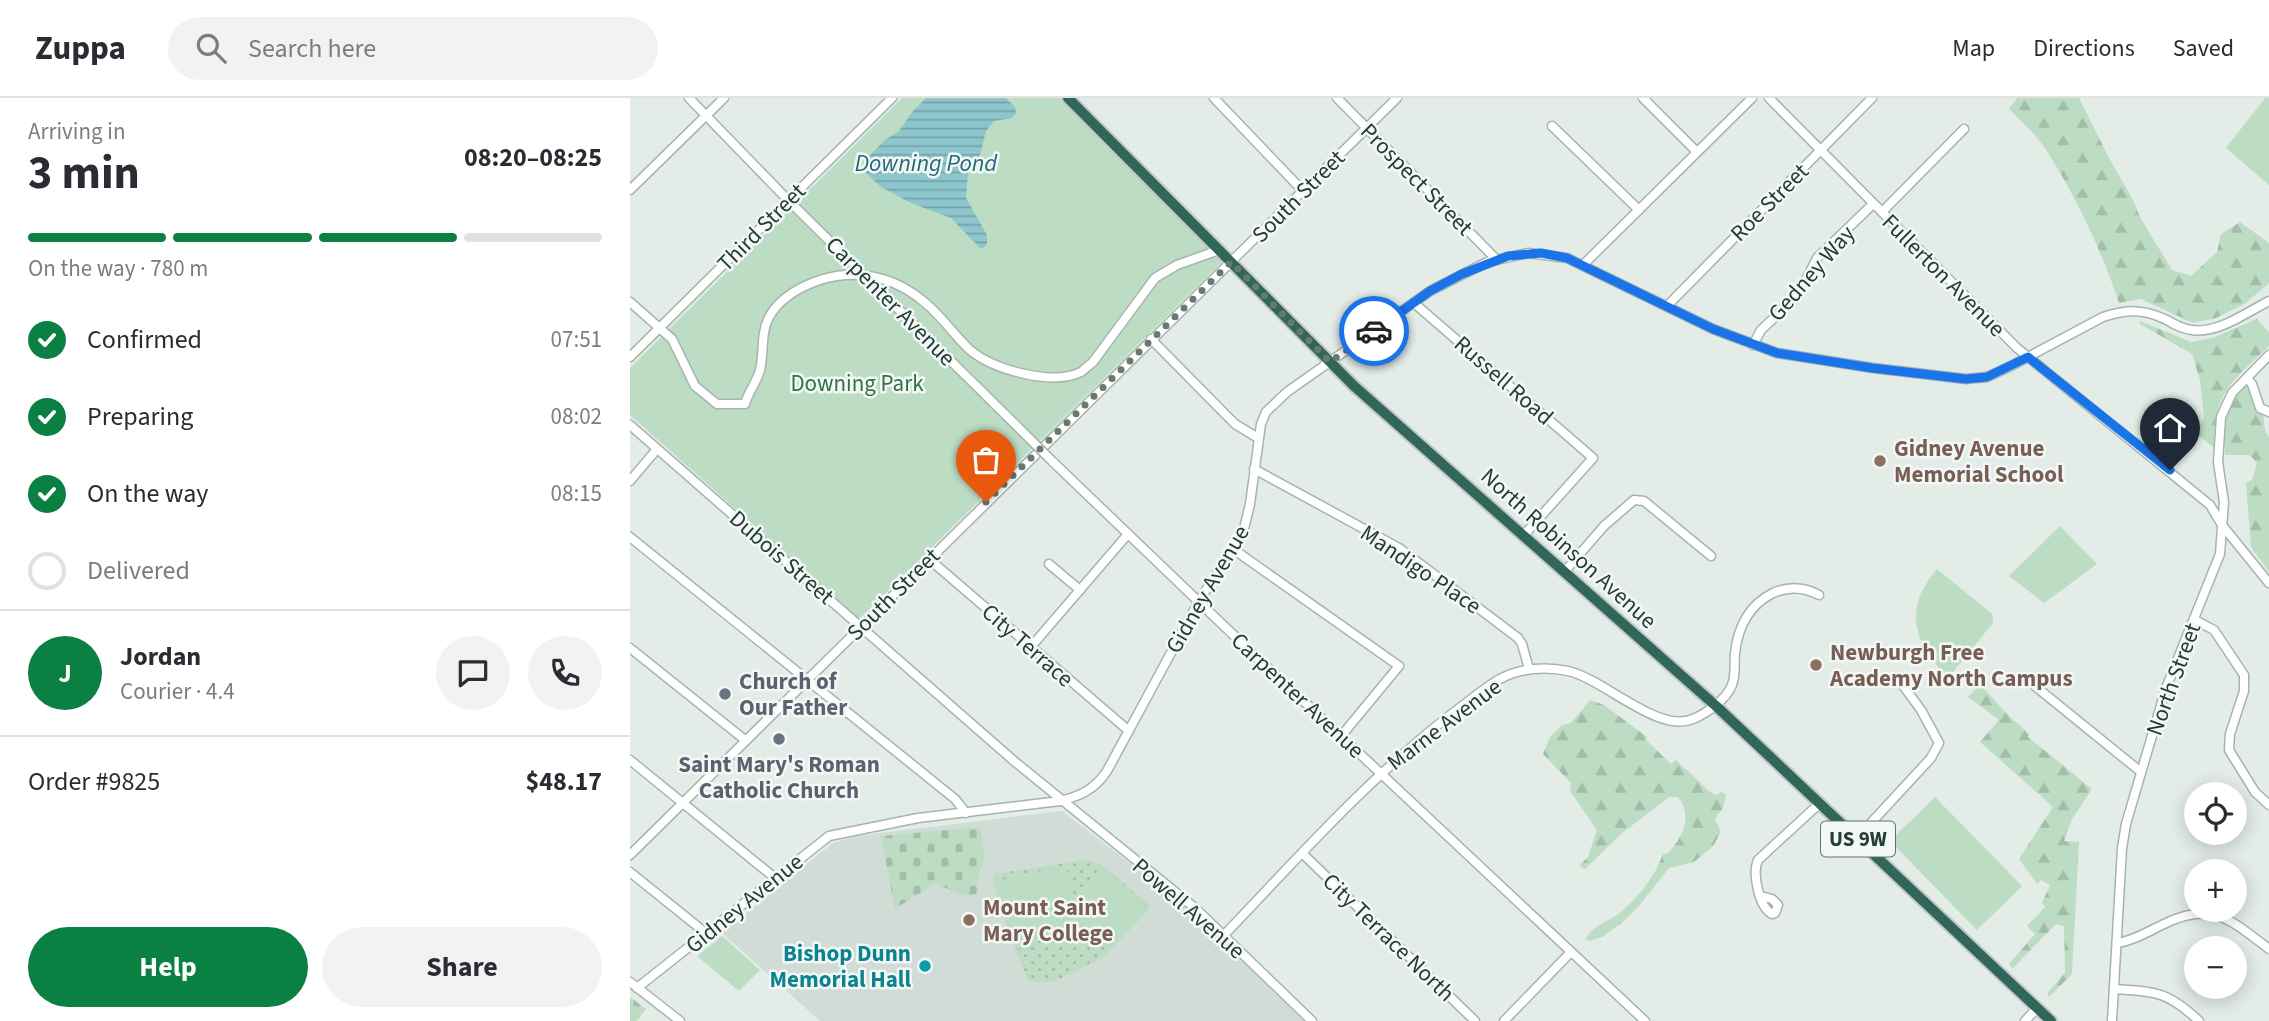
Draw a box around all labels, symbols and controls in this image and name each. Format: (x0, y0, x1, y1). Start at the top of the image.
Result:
search box (168, 17, 658, 80)
text: Zuppa (35, 25, 126, 72)
icon: search (192, 29, 230, 67)
text: Search here (248, 30, 376, 67)
text: Map (1952, 31, 1995, 66)
text: Directions (2033, 31, 2135, 66)
text: Saved (2173, 31, 2234, 66)
text: Arriving in (28, 115, 126, 148)
street label: Prospect Street (1353, 116, 1481, 243)
text: 08:20–08:25 (464, 139, 602, 176)
text: 3 min (28, 141, 140, 206)
street label: South Street (1244, 142, 1353, 250)
water label: Downing Pond (855, 146, 998, 181)
street label: Roe Street (1723, 156, 1816, 249)
street label: Third Street (710, 175, 813, 279)
street label: Fullerton Avenue (1874, 206, 2013, 345)
street label: Gedney Way (1760, 218, 1863, 329)
street label: Carpenter Avenue (818, 229, 963, 374)
text: On the way · 780 m (28, 252, 208, 285)
courier (1339, 296, 1409, 366)
icon: car (1355, 312, 1393, 350)
icon: check (28, 321, 66, 359)
text: Confirmed (87, 321, 202, 358)
text: 07:51 (551, 323, 602, 356)
street label: Russell Road (1447, 328, 1561, 433)
park label: Downing Park (790, 367, 924, 400)
icon: check (28, 398, 66, 436)
text: Preparing (87, 398, 193, 435)
pin (2140, 398, 2200, 470)
text: 08:02 (551, 400, 602, 433)
icon: home (2151, 409, 2189, 447)
pin (956, 430, 1016, 502)
place label: Gidney Avenue Memorial School (1894, 432, 2064, 491)
icon: bag (967, 441, 1005, 479)
marker: Gidney Avenue Memorial School (1872, 453, 1888, 469)
street label: North Robinson Avenue (1473, 460, 1664, 636)
icon: check (28, 475, 66, 513)
text: On the way (87, 475, 208, 512)
text: 08:15 (551, 477, 602, 510)
street label: Dubois Street (722, 502, 841, 612)
street label: Mandigo Place (1354, 517, 1488, 622)
street label: Gidney Avenue (1157, 519, 1257, 659)
street label: South Street (839, 540, 948, 648)
text: Delivered (87, 552, 190, 589)
street label: City Terrace (974, 596, 1081, 695)
street label: North Street (2138, 618, 2209, 740)
street label: Carpenter Avenue (1224, 625, 1372, 766)
button: chat (436, 636, 510, 710)
button: phone (528, 636, 602, 710)
place label: Newburgh Free Academy North Campus (1829, 636, 2073, 695)
text: Jordan (120, 638, 201, 675)
text: J (58, 655, 72, 692)
marker: Newburgh Free Academy North Campus (1808, 657, 1824, 673)
place label: Church of Our Father (739, 665, 848, 724)
street label: Marne Avenue (1380, 670, 1508, 778)
text: Courier · 4.4 (120, 675, 235, 708)
marker: Church of Our Father (717, 686, 733, 702)
marker: Saint Mary's Roman Catholic Church (771, 731, 787, 747)
place label: Saint Mary's Roman Catholic Church (678, 748, 880, 807)
text: Order #9825 (28, 763, 160, 800)
text: $48.17 (526, 763, 602, 800)
map controls (2184, 782, 2247, 999)
button: locate (2184, 782, 2247, 845)
road number: US 9W (1821, 822, 1895, 856)
street label: Gidney Avenue (678, 846, 810, 961)
street label: Powell Avenue (1125, 850, 1252, 967)
button: + (2184, 859, 2247, 922)
street label: City Terrace North (1315, 865, 1462, 1009)
place label: Mount Saint Mary College (983, 891, 1113, 950)
marker: Mount Saint Mary College (961, 912, 977, 928)
button: Help (28, 927, 308, 1007)
button: Share (322, 927, 602, 1007)
button: − (2184, 936, 2247, 999)
place label: Bishop Dunn Memorial Hall (770, 937, 911, 996)
marker: Bishop Dunn Memorial Hall (917, 958, 933, 974)

